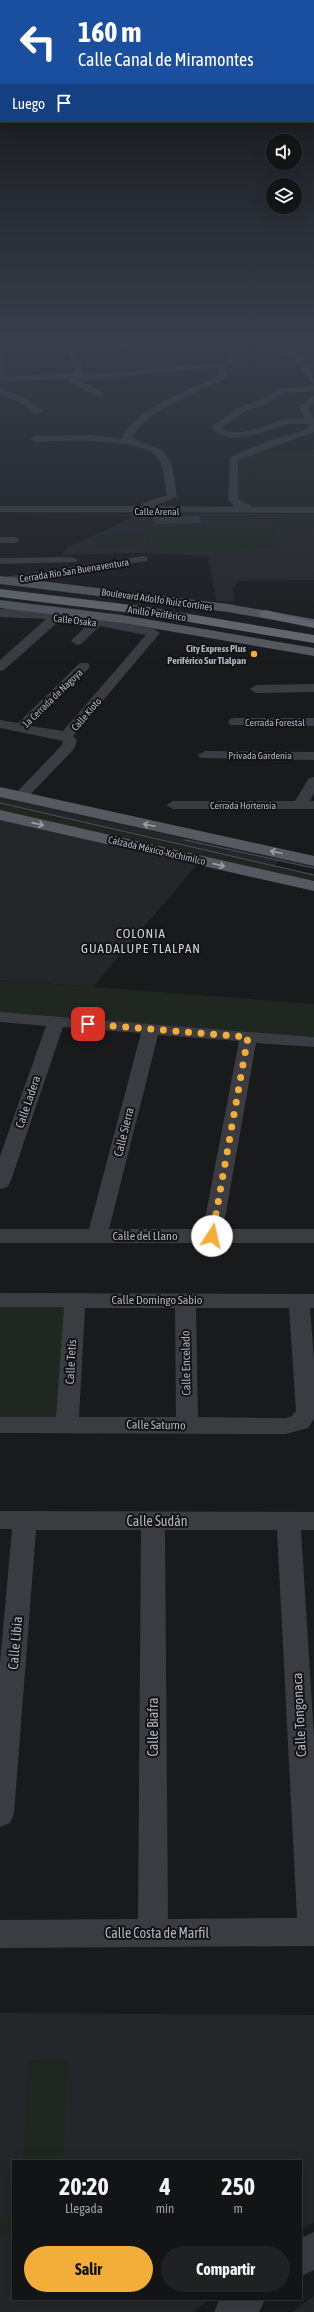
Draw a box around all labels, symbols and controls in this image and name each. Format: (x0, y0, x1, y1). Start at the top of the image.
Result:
icon: left (12, 16, 64, 68)
text: 160 m (78, 16, 141, 48)
text: Calle Canal de Miramontes (78, 49, 254, 70)
icon: arrive (53, 92, 75, 114)
text: Luego (12, 95, 45, 112)
map controls (266, 134, 302, 214)
button: sound (266, 134, 302, 170)
button: layers (266, 178, 302, 214)
street label: Calle Arenal (135, 506, 180, 517)
street label: Cerrada Río San Buenaventura (19, 556, 130, 585)
street label: Boulevard Adolfo Ruiz Cortines (101, 586, 214, 613)
street label: Anillo Periférico (127, 604, 187, 623)
street label: Calle Osaka (53, 612, 97, 629)
place label: City Express Plus Periférico Sur Tlalpan (167, 643, 246, 666)
marker: City Express Plus Periférico Sur Tlalpan (249, 649, 259, 659)
street label: 1a Cerrada de Nagoya (20, 667, 85, 730)
street label: Calle Kioto (69, 696, 104, 733)
street label: Cerrada Forestal (245, 717, 305, 728)
street label: Privada Gardenia (228, 750, 292, 761)
street label: Cerrada Hortensia (210, 800, 276, 811)
one-way arrow (31, 820, 44, 828)
one-way arrow (143, 820, 156, 828)
street label: Calzada México-Xochimilco (107, 834, 207, 867)
one-way arrow (270, 848, 283, 856)
one-way arrow (213, 861, 226, 869)
district label: COLONIA GUADALUPE TLALPAN (81, 926, 201, 956)
pin (71, 1007, 105, 1041)
icon: arrive (77, 1013, 99, 1035)
street label: Calle Ladera (12, 1074, 44, 1130)
street label: Calle Sierra (111, 1106, 137, 1158)
position arrow (191, 1215, 233, 1257)
street label: Calle del Llano (112, 1229, 178, 1243)
street label: Calle Domingo Sabio (112, 1293, 203, 1307)
street label: Calle Encelado (178, 1330, 194, 1396)
street label: Calle Tetis (63, 1339, 79, 1385)
street label: Calle Saturno (126, 1417, 186, 1433)
street label: Calle Sudán (127, 1513, 187, 1529)
street label: Calle Libia (5, 1616, 25, 1670)
street label: Calle Tongonaca (289, 1672, 309, 1758)
street label: Calle Biafra (145, 1698, 161, 1756)
street label: Calle Costa de Marfil (105, 1925, 209, 1941)
text: 20:20 (59, 2173, 109, 2200)
text: 4 (159, 2173, 171, 2200)
text: 250 (221, 2173, 255, 2200)
text: Llegada (65, 2201, 103, 2216)
text: min (156, 2201, 174, 2216)
text: m (233, 2201, 243, 2216)
button: Salir (24, 2246, 153, 2292)
button: Compartir (161, 2246, 290, 2292)

